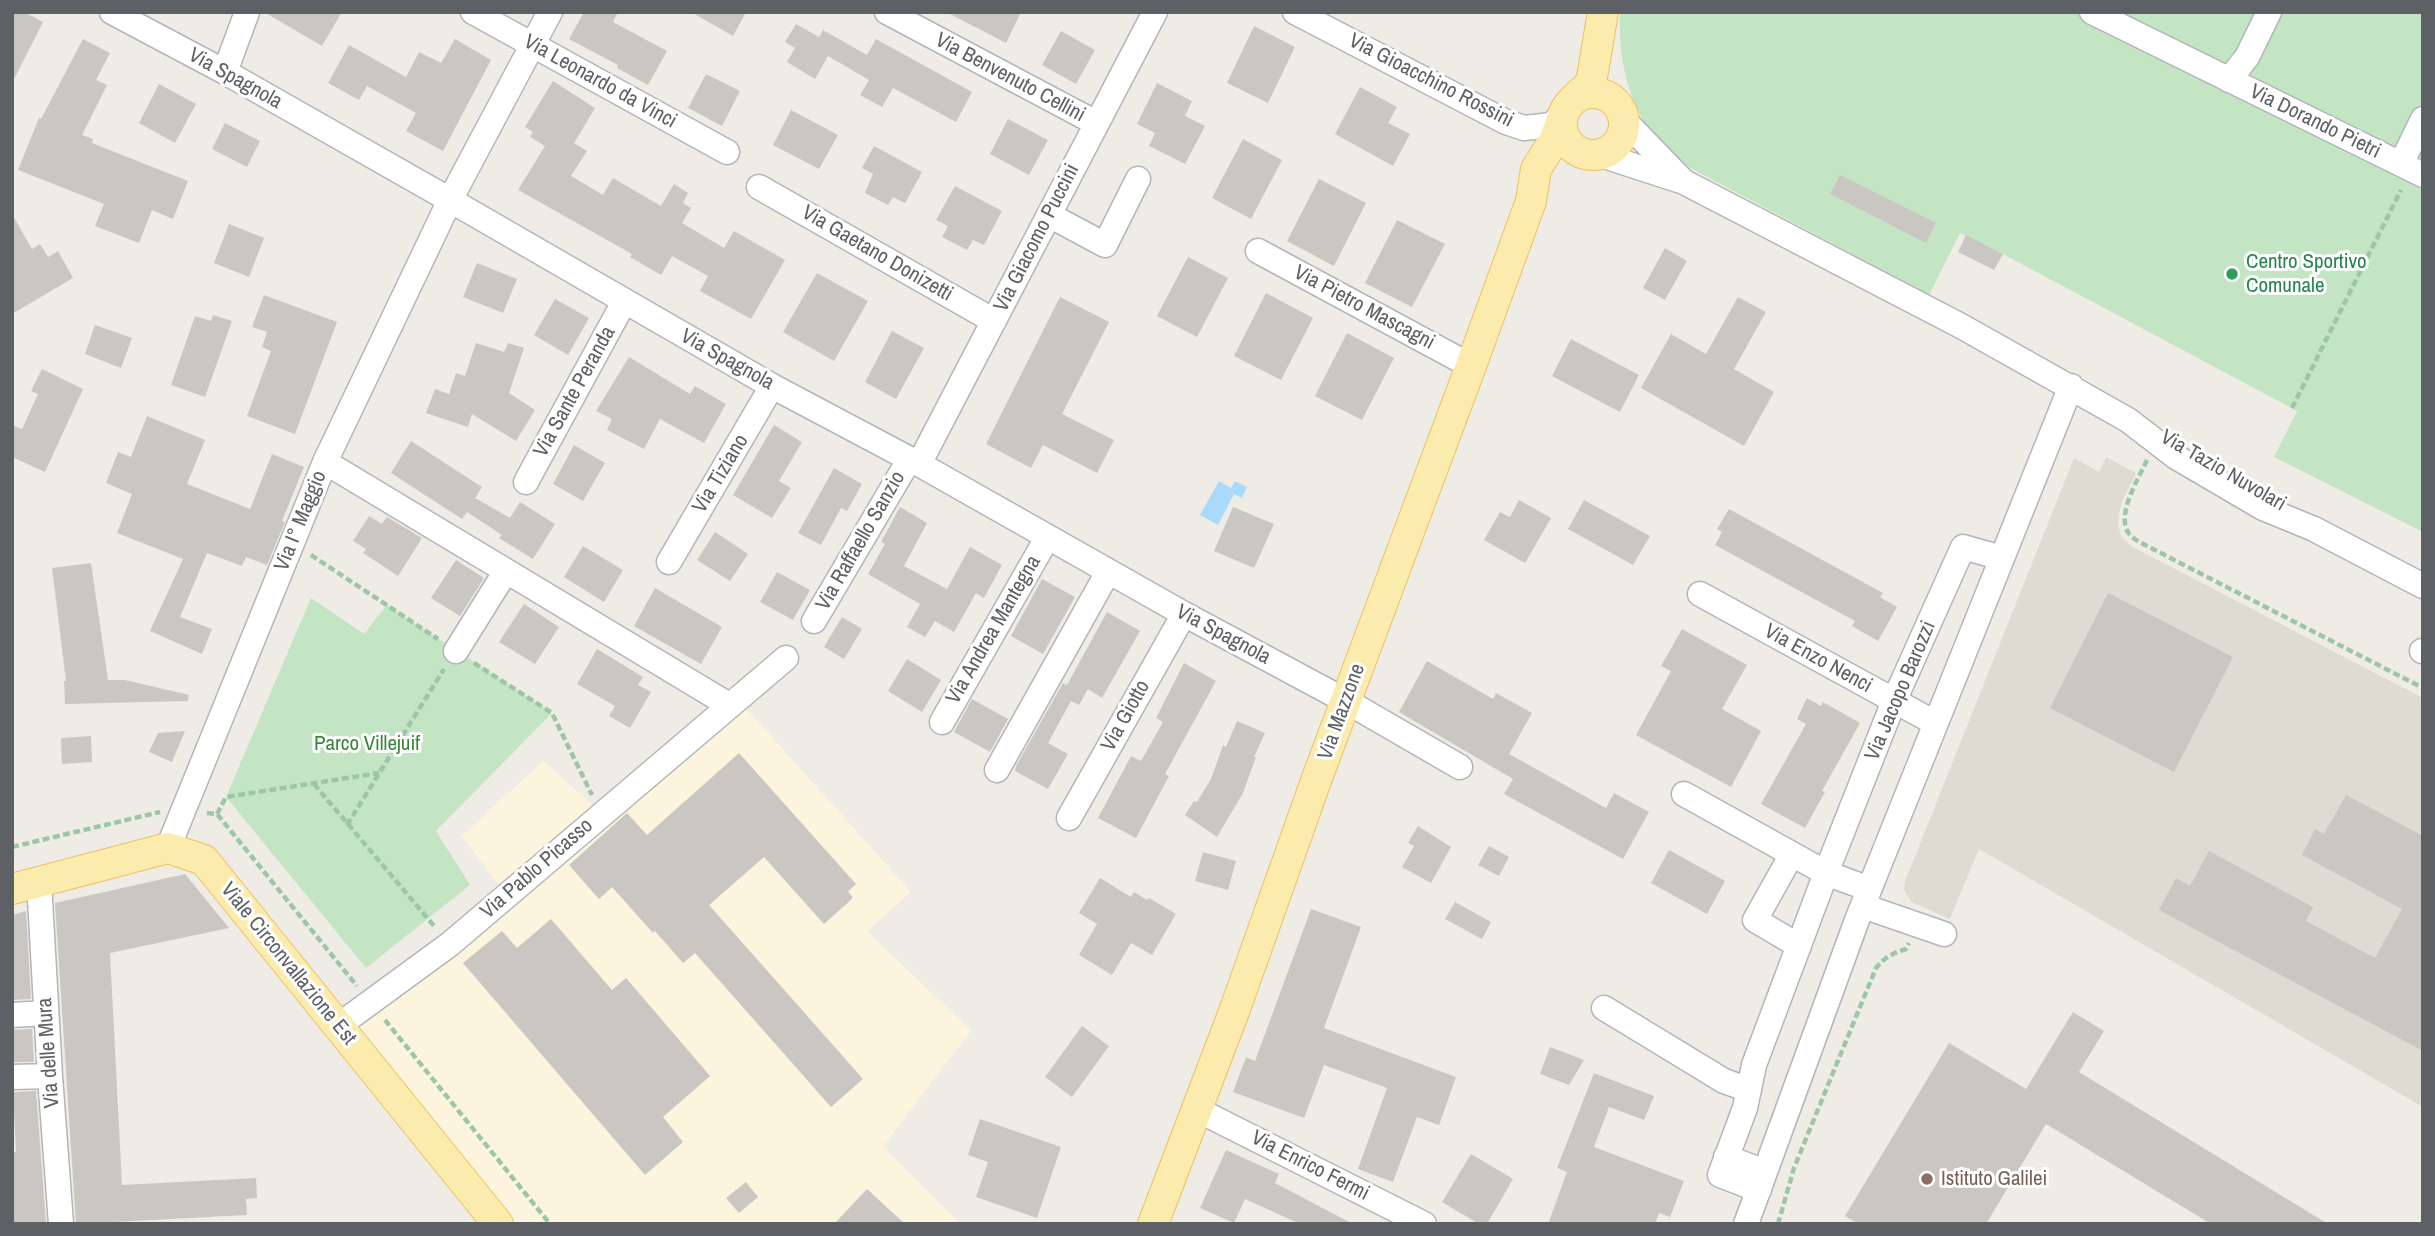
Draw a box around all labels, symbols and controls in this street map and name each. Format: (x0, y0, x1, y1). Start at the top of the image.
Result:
street label: Via Benvenuto Cellini (931, 28, 1089, 128)
street label: Via Gioacchino Rossini (1344, 29, 1518, 133)
street label: Via Leonardo da Vinci (519, 30, 681, 134)
street label: Via Spagnola (184, 43, 286, 115)
street label: Via Dorando Pietri (2246, 79, 2384, 165)
street label: Via Giacomo Puccini (989, 160, 1085, 316)
street label: Via Gaetano Donizetti (797, 201, 957, 307)
place label: Centro Sportivo Comunale (2246, 249, 2367, 299)
street label: Via Pietro Mascagni (1289, 260, 1439, 356)
marker: Centro Sportivo Comunale (2224, 266, 2240, 282)
street label: Via Sante Peranda (529, 322, 621, 462)
street label: Via Spagnola (676, 324, 778, 396)
street label: Via Tazio Nuvolari (2156, 425, 2290, 517)
street label: Via Tiziano (688, 430, 754, 518)
street label: Via I° Maggio (270, 467, 332, 575)
street label: Via Raffaello Sanzio (811, 467, 911, 615)
street label: Via Andrea Mantegna (941, 551, 1047, 709)
street label: Via Spagnola (1172, 600, 1274, 670)
street label: Via Jacopo Barozzi (1860, 617, 1942, 765)
street label: Via Enzo Nenci (1760, 619, 1876, 699)
street label: Via Mazzone (1313, 661, 1371, 763)
street label: Via Giotto (1096, 676, 1156, 756)
park label: Parco Villejuif (314, 731, 420, 757)
street label: Via Pablo Picasso (476, 813, 598, 925)
street label: Viale Circonvallazione Est (215, 878, 361, 1050)
street label: Via delle Mura (33, 997, 65, 1109)
street label: Via Enrico Fermi (1247, 1125, 1373, 1207)
place label: Istituto Galilei (1941, 1166, 2047, 1192)
marker: Istituto Galilei (1919, 1171, 1935, 1187)

